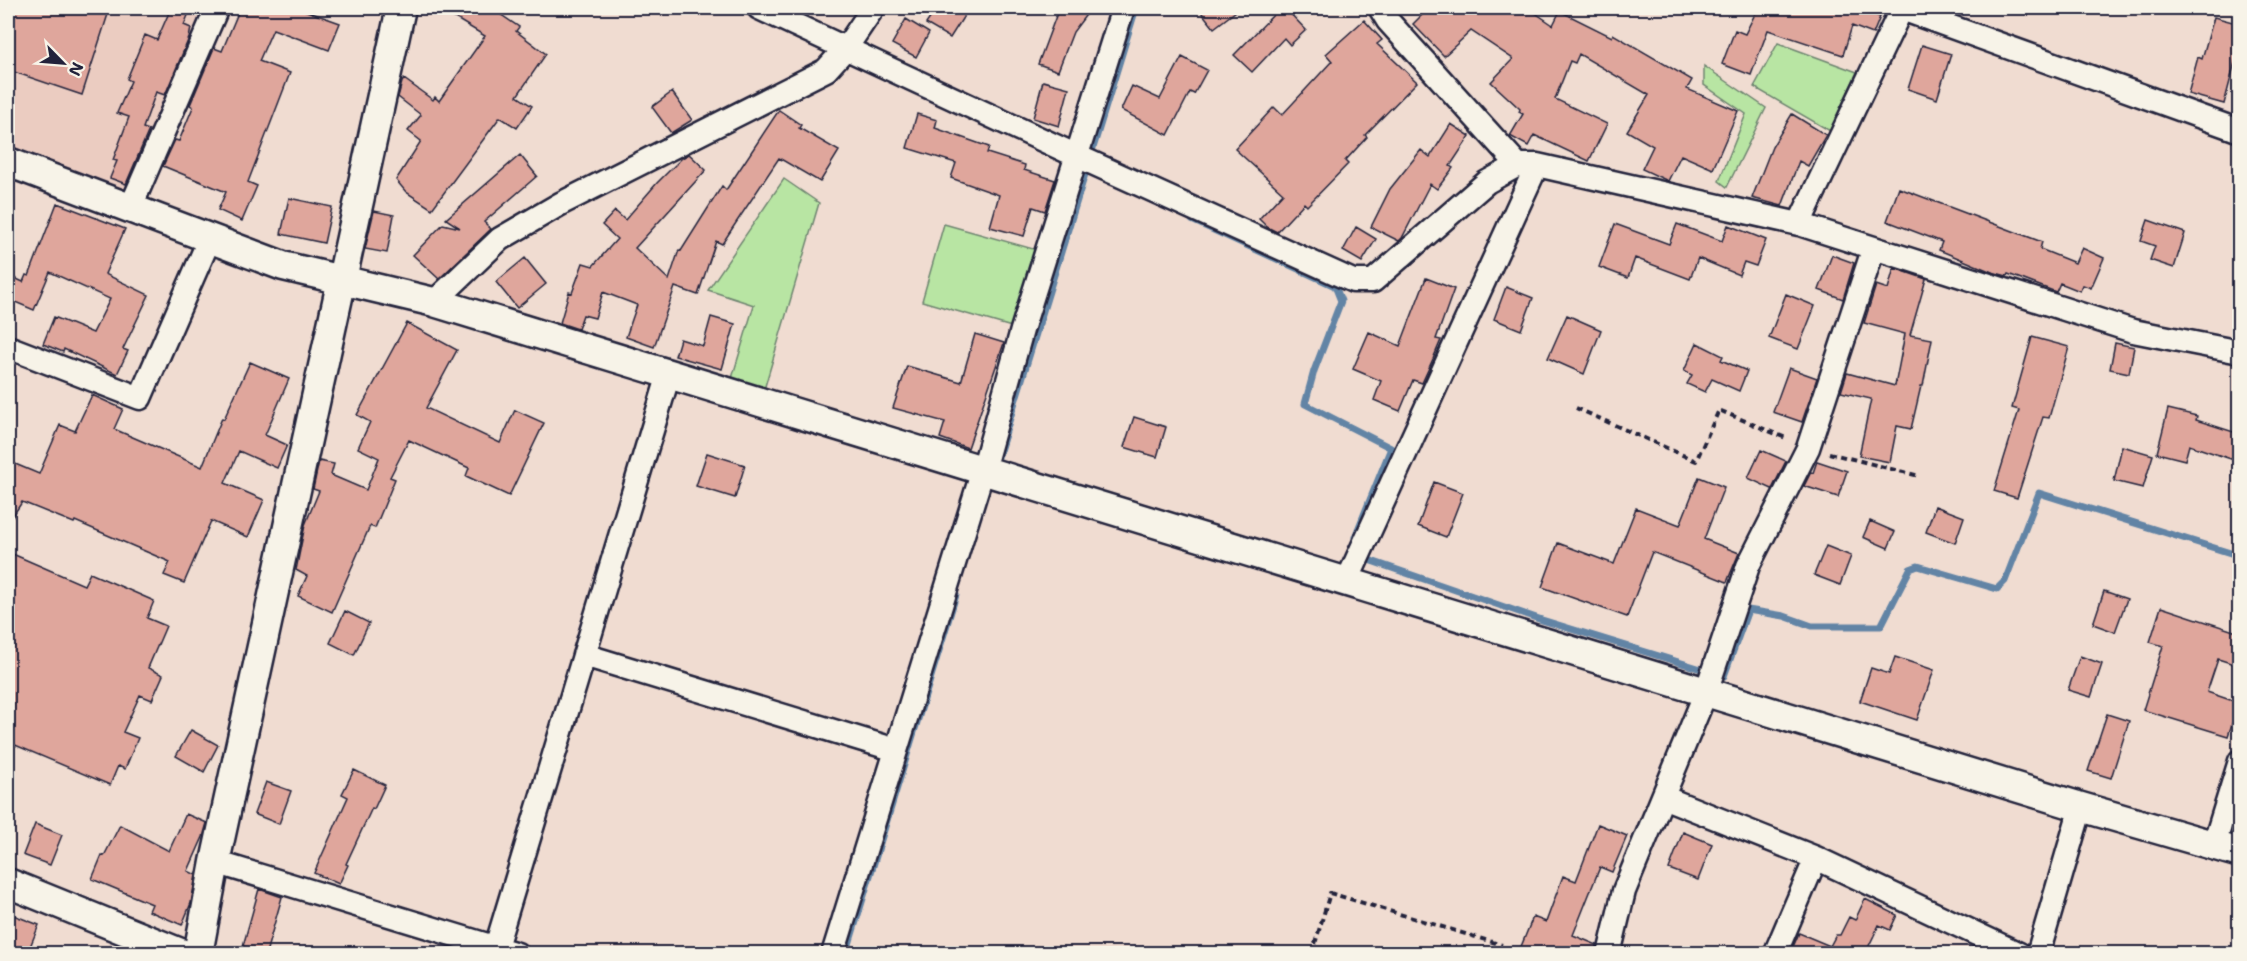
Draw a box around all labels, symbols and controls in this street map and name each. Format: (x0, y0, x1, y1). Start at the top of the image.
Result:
north arrow (33, 33, 93, 93)
text: N (64, 59, 88, 79)

